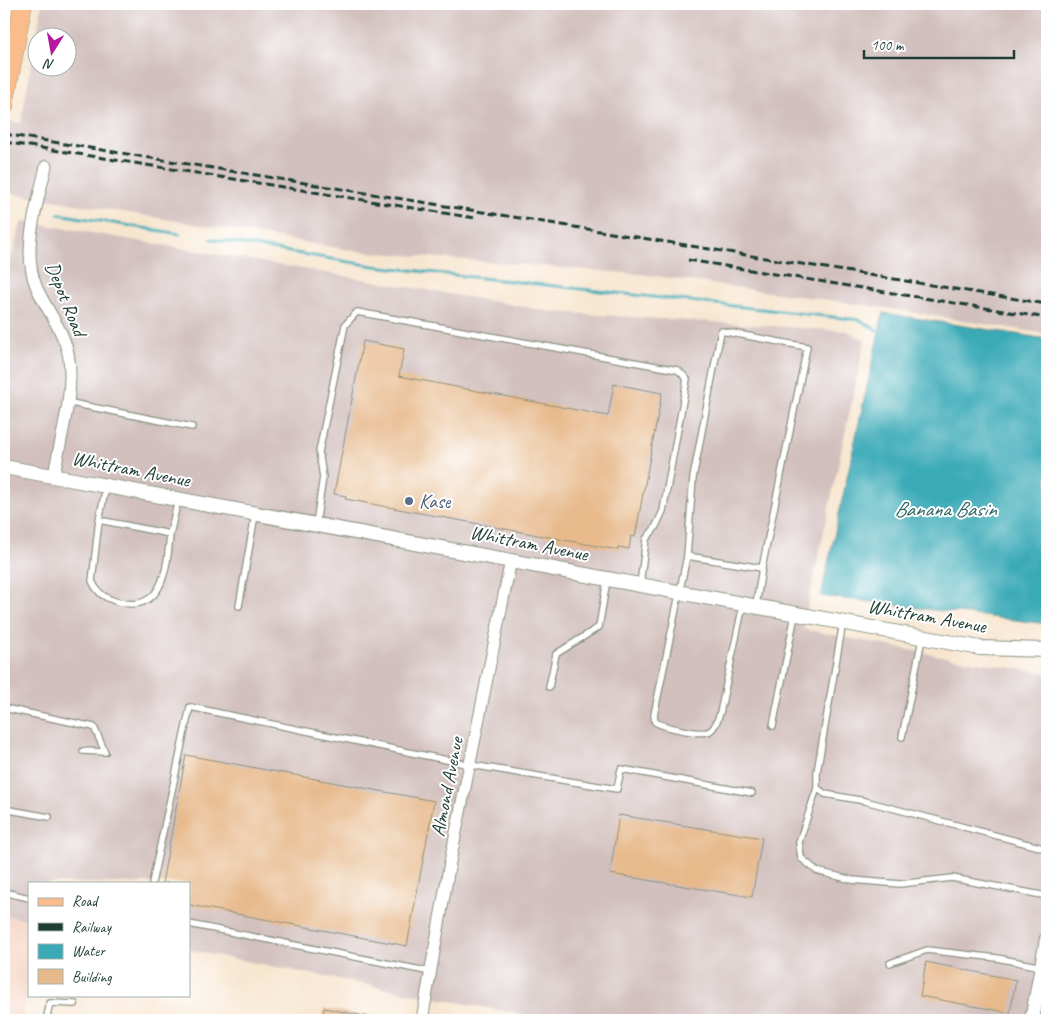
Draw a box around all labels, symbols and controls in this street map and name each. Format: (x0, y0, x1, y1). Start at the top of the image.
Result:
north arrow (28, 28, 78, 78)
scale bar (864, 28, 1014, 60)
text: 100 m (871, 36, 905, 55)
text: N (41, 55, 55, 73)
street label: Depot Road (40, 258, 93, 343)
street label: Whittram Avenue (70, 445, 193, 493)
place label: Kase (419, 489, 452, 514)
marker: Kase (403, 495, 415, 507)
water label: Banana Basin (894, 496, 997, 522)
street label: Whittram Avenue (468, 519, 591, 567)
street label: Whittram Avenue (866, 593, 989, 639)
street label: Almond Avenue (425, 734, 469, 839)
legend (28, 882, 190, 996)
text: Road (72, 892, 99, 911)
text: Railway (72, 918, 113, 937)
text: Water (72, 942, 106, 961)
text: Building (72, 968, 112, 987)

